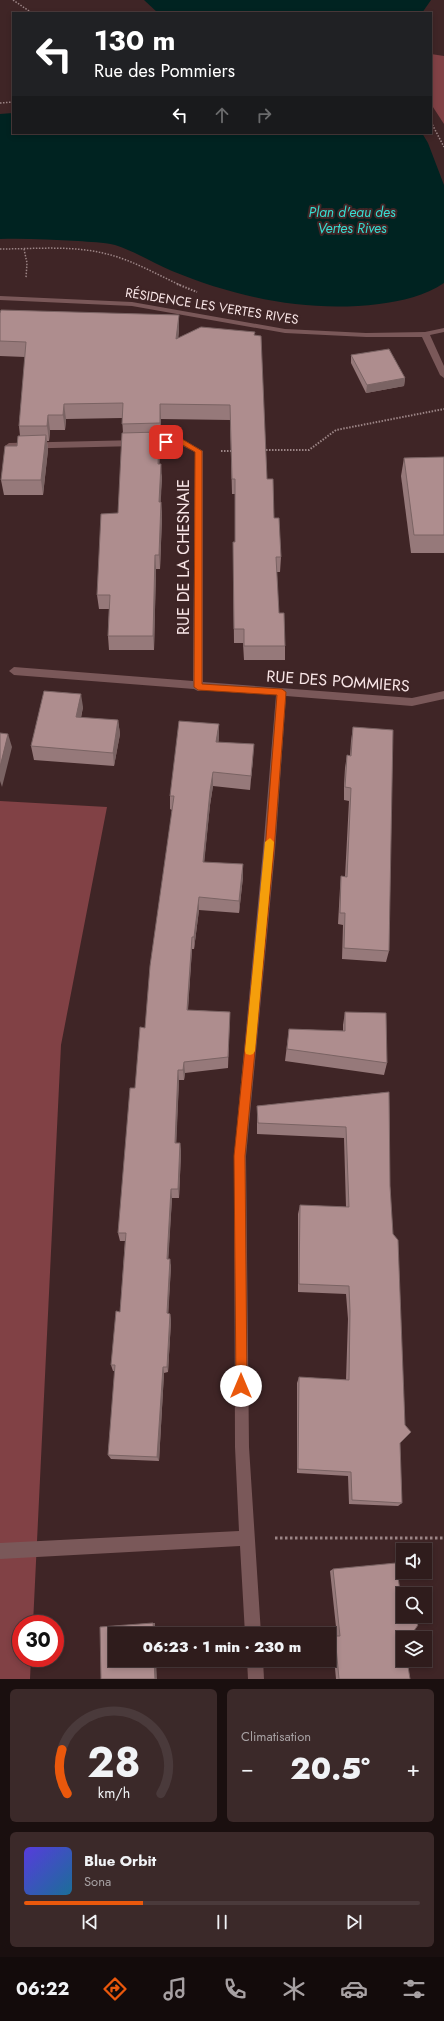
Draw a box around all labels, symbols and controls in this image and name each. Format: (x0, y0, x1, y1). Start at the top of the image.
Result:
text: 130 m (94, 20, 176, 61)
icon: left (28, 28, 80, 80)
text: Rue des Pommiers (94, 58, 235, 84)
icon: left (169, 104, 191, 126)
icon: ahead (211, 104, 233, 126)
icon: right (253, 104, 275, 126)
water label: Plan d'eau des Vertes Rives (309, 202, 396, 238)
street label: RÉSIDENCE LES VERTES RIVES (124, 283, 300, 329)
pin (149, 425, 183, 459)
icon: arrive (155, 431, 177, 453)
street label: RUE DE LA CHESNAIE (172, 479, 195, 635)
street label: RUE DES POMMIERS (266, 665, 411, 697)
position arrow (220, 1365, 262, 1407)
map controls (396, 1543, 432, 1667)
button: sound (396, 1543, 432, 1579)
button: search (396, 1587, 432, 1623)
speed limit sign: 30 (12, 1615, 64, 1667)
button: layers (396, 1631, 432, 1667)
text: 06:23 · 1 min · 230 m (143, 1636, 301, 1658)
text: Climatisation (241, 1727, 311, 1746)
text: 28 (87, 1731, 140, 1792)
text: 20.5° (290, 1747, 370, 1790)
text: − (241, 1752, 254, 1784)
text: + (406, 1752, 420, 1784)
text: km/h (97, 1782, 130, 1802)
text: Blue Orbit (84, 1850, 156, 1872)
text: Sona (84, 1872, 111, 1891)
icon: previous (79, 1911, 101, 1933)
icon: pause (211, 1911, 233, 1933)
icon: next (343, 1911, 365, 1933)
icon: directions (101, 1975, 129, 2003)
icon: music (161, 1975, 189, 2003)
icon: phone (221, 1975, 249, 2003)
icon: climate (280, 1975, 308, 2003)
icon: car (340, 1975, 368, 2003)
icon: filters (400, 1975, 428, 2003)
text: 06:22 (16, 1976, 69, 2002)

